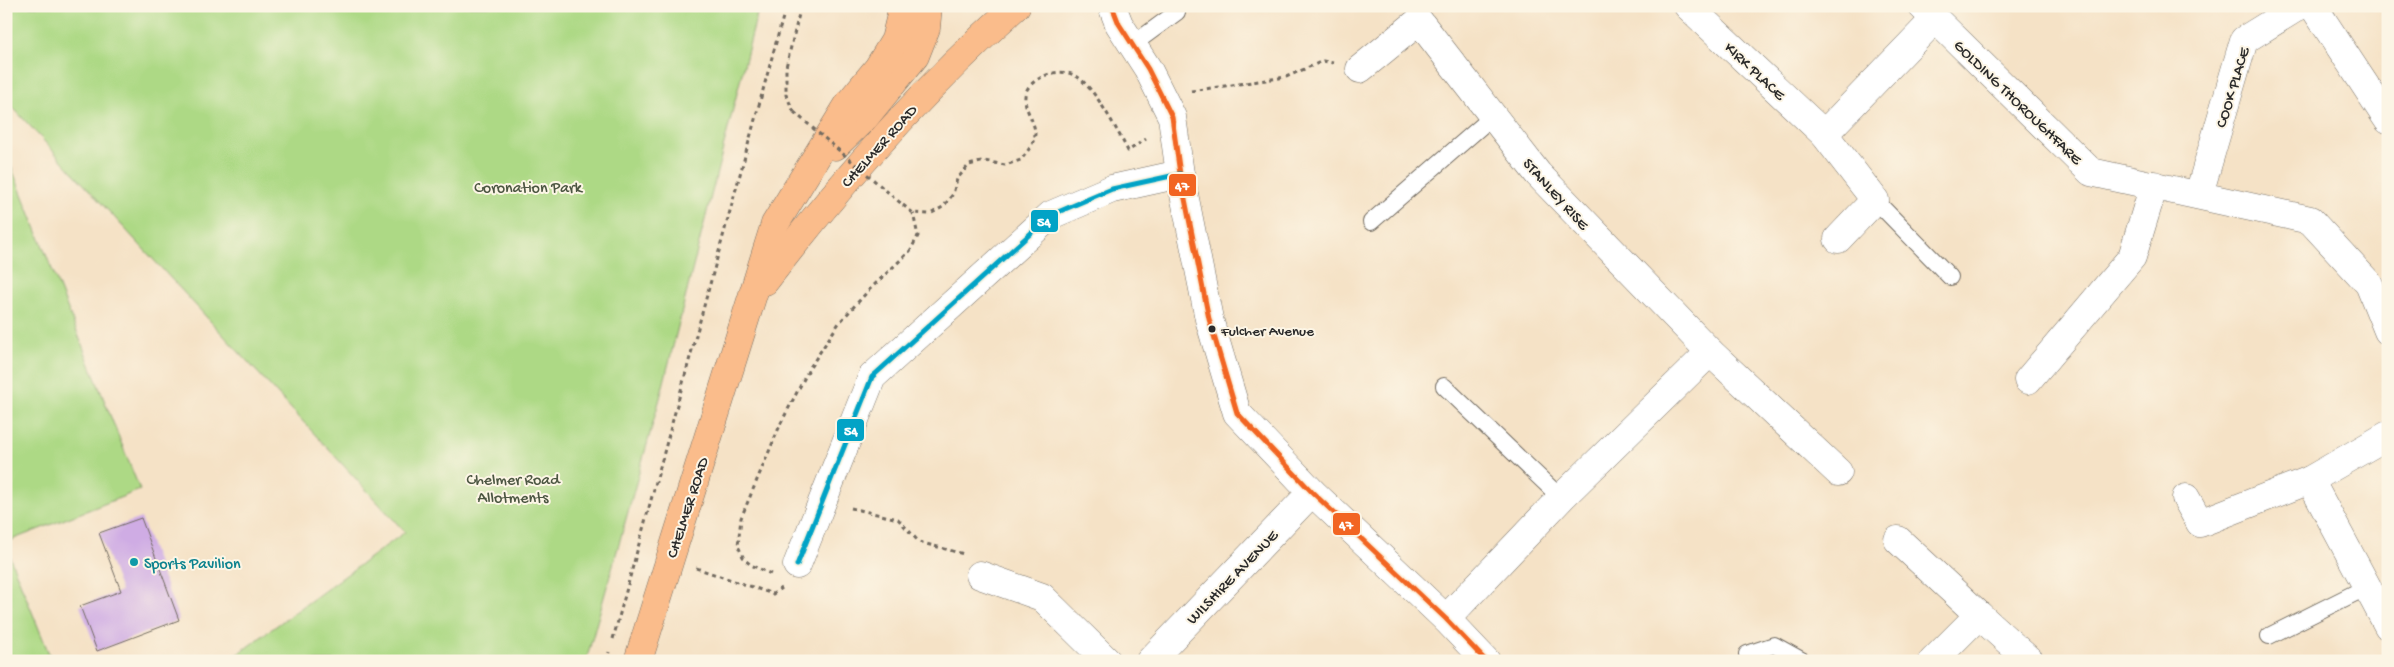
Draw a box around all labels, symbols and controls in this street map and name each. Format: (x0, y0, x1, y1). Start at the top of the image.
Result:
street label: GOLDING THOROUGHFARE (1948, 37, 2086, 171)
street label: KIRK PLACE (1719, 40, 1789, 106)
street label: COOK PLACE (2213, 44, 2256, 131)
street label: CHELMER ROAD (838, 102, 923, 193)
street label: STANLEY RISE (1517, 155, 1592, 236)
line badge: 47 (1168, 173, 1197, 197)
text: 47 (1174, 179, 1190, 196)
park label: Coronation Park (474, 180, 584, 199)
line badge: 54 (1030, 209, 1059, 233)
text: 54 (1037, 215, 1051, 232)
place label: Fulcher Avenue (1220, 323, 1314, 341)
marker: Fulcher Avenue (1207, 324, 1217, 334)
line badge: 54 (836, 418, 865, 442)
text: 54 (844, 424, 858, 441)
street label: CHELMER ROAD (664, 455, 715, 561)
park label: Chelmer Road Allotments (466, 472, 561, 509)
line badge: 47 (1332, 512, 1361, 536)
text: 47 (1338, 518, 1354, 535)
street label: WILSHIRE AVENUE (1184, 527, 1284, 630)
marker: Sports Pavilion (128, 556, 140, 568)
place label: Sports Pavilion (144, 556, 241, 575)

